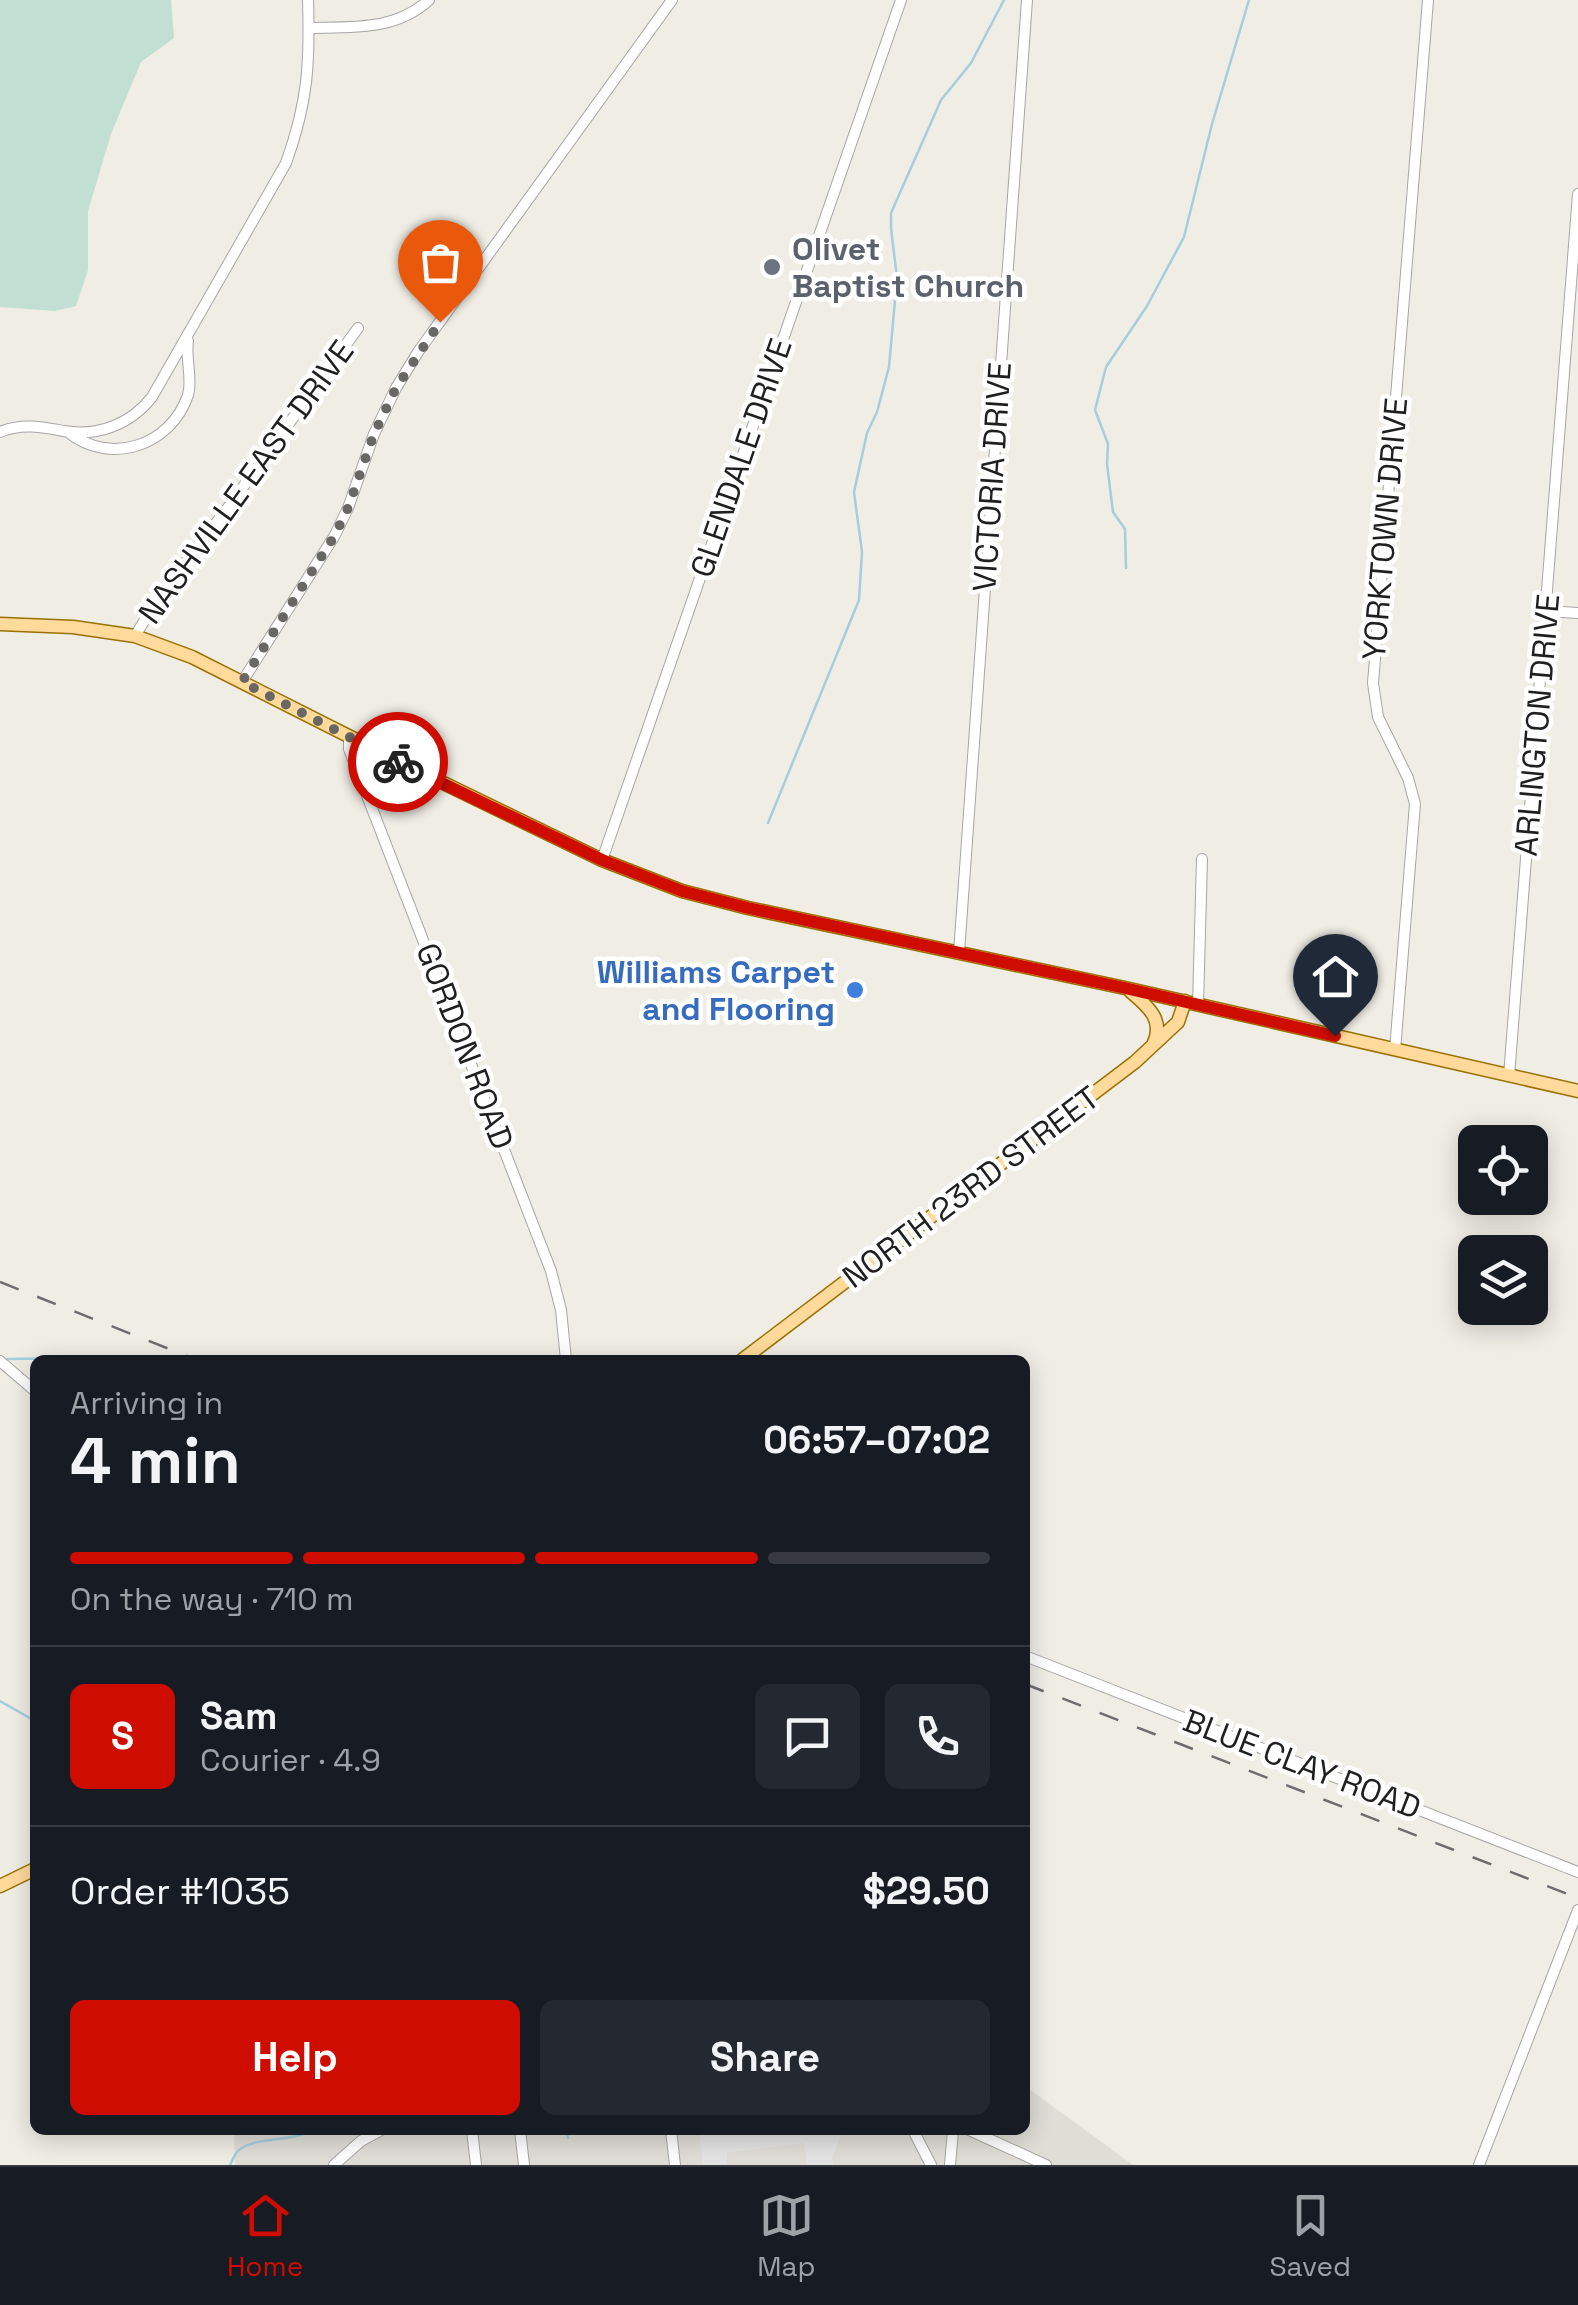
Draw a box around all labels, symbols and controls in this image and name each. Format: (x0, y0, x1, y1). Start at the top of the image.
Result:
pin (398, 220, 483, 323)
place label: Olivet Baptist Church (792, 229, 1024, 306)
icon: bag (413, 235, 468, 290)
marker: Olivet Baptist Church (761, 256, 783, 278)
street label: NASHVILLE EAST DRIVE (130, 332, 362, 632)
street label: GLENDALE DRIVE (681, 333, 801, 583)
street label: VICTORIA DRIVE (964, 361, 1020, 593)
street label: YORKTOWN DRIVE (1354, 396, 1416, 662)
street label: ARLINGTON DRIVE (1506, 592, 1568, 858)
courier (348, 712, 448, 812)
icon: bike (371, 735, 426, 790)
pin (1293, 934, 1378, 1037)
street label: GORDON ROAD (407, 937, 523, 1155)
icon: home (1308, 949, 1363, 1004)
place label: Williams Carpet and Flooring (597, 952, 835, 1029)
marker: Williams Carpet and Flooring (844, 979, 866, 1001)
street label: NORTH 23RD STREET (835, 1077, 1107, 1297)
map controls (1458, 1125, 1548, 1325)
button: locate (1458, 1125, 1548, 1215)
button: layers (1458, 1235, 1548, 1325)
text: Arriving in (70, 1383, 223, 1423)
text: 06:57–07:02 (763, 1416, 990, 1464)
text: 4 min (70, 1419, 241, 1502)
text: On the way · 710 m (70, 1579, 354, 1619)
button: chat (755, 1684, 860, 1789)
button: phone (885, 1684, 990, 1789)
text: Sam (200, 1692, 277, 1740)
street label: BLUE CLAY ROAD (1177, 1700, 1427, 1828)
text: S (111, 1712, 134, 1760)
text: Courier · 4.9 (200, 1740, 381, 1780)
text: Order #1035 (70, 1867, 290, 1915)
text: $29.50 (863, 1867, 990, 1915)
button: Help (70, 2000, 520, 2115)
button: Share (540, 2000, 990, 2115)
tab: Home (227, 2188, 303, 2284)
tab: Map (757, 2188, 816, 2284)
tab: Saved (1269, 2188, 1351, 2284)

